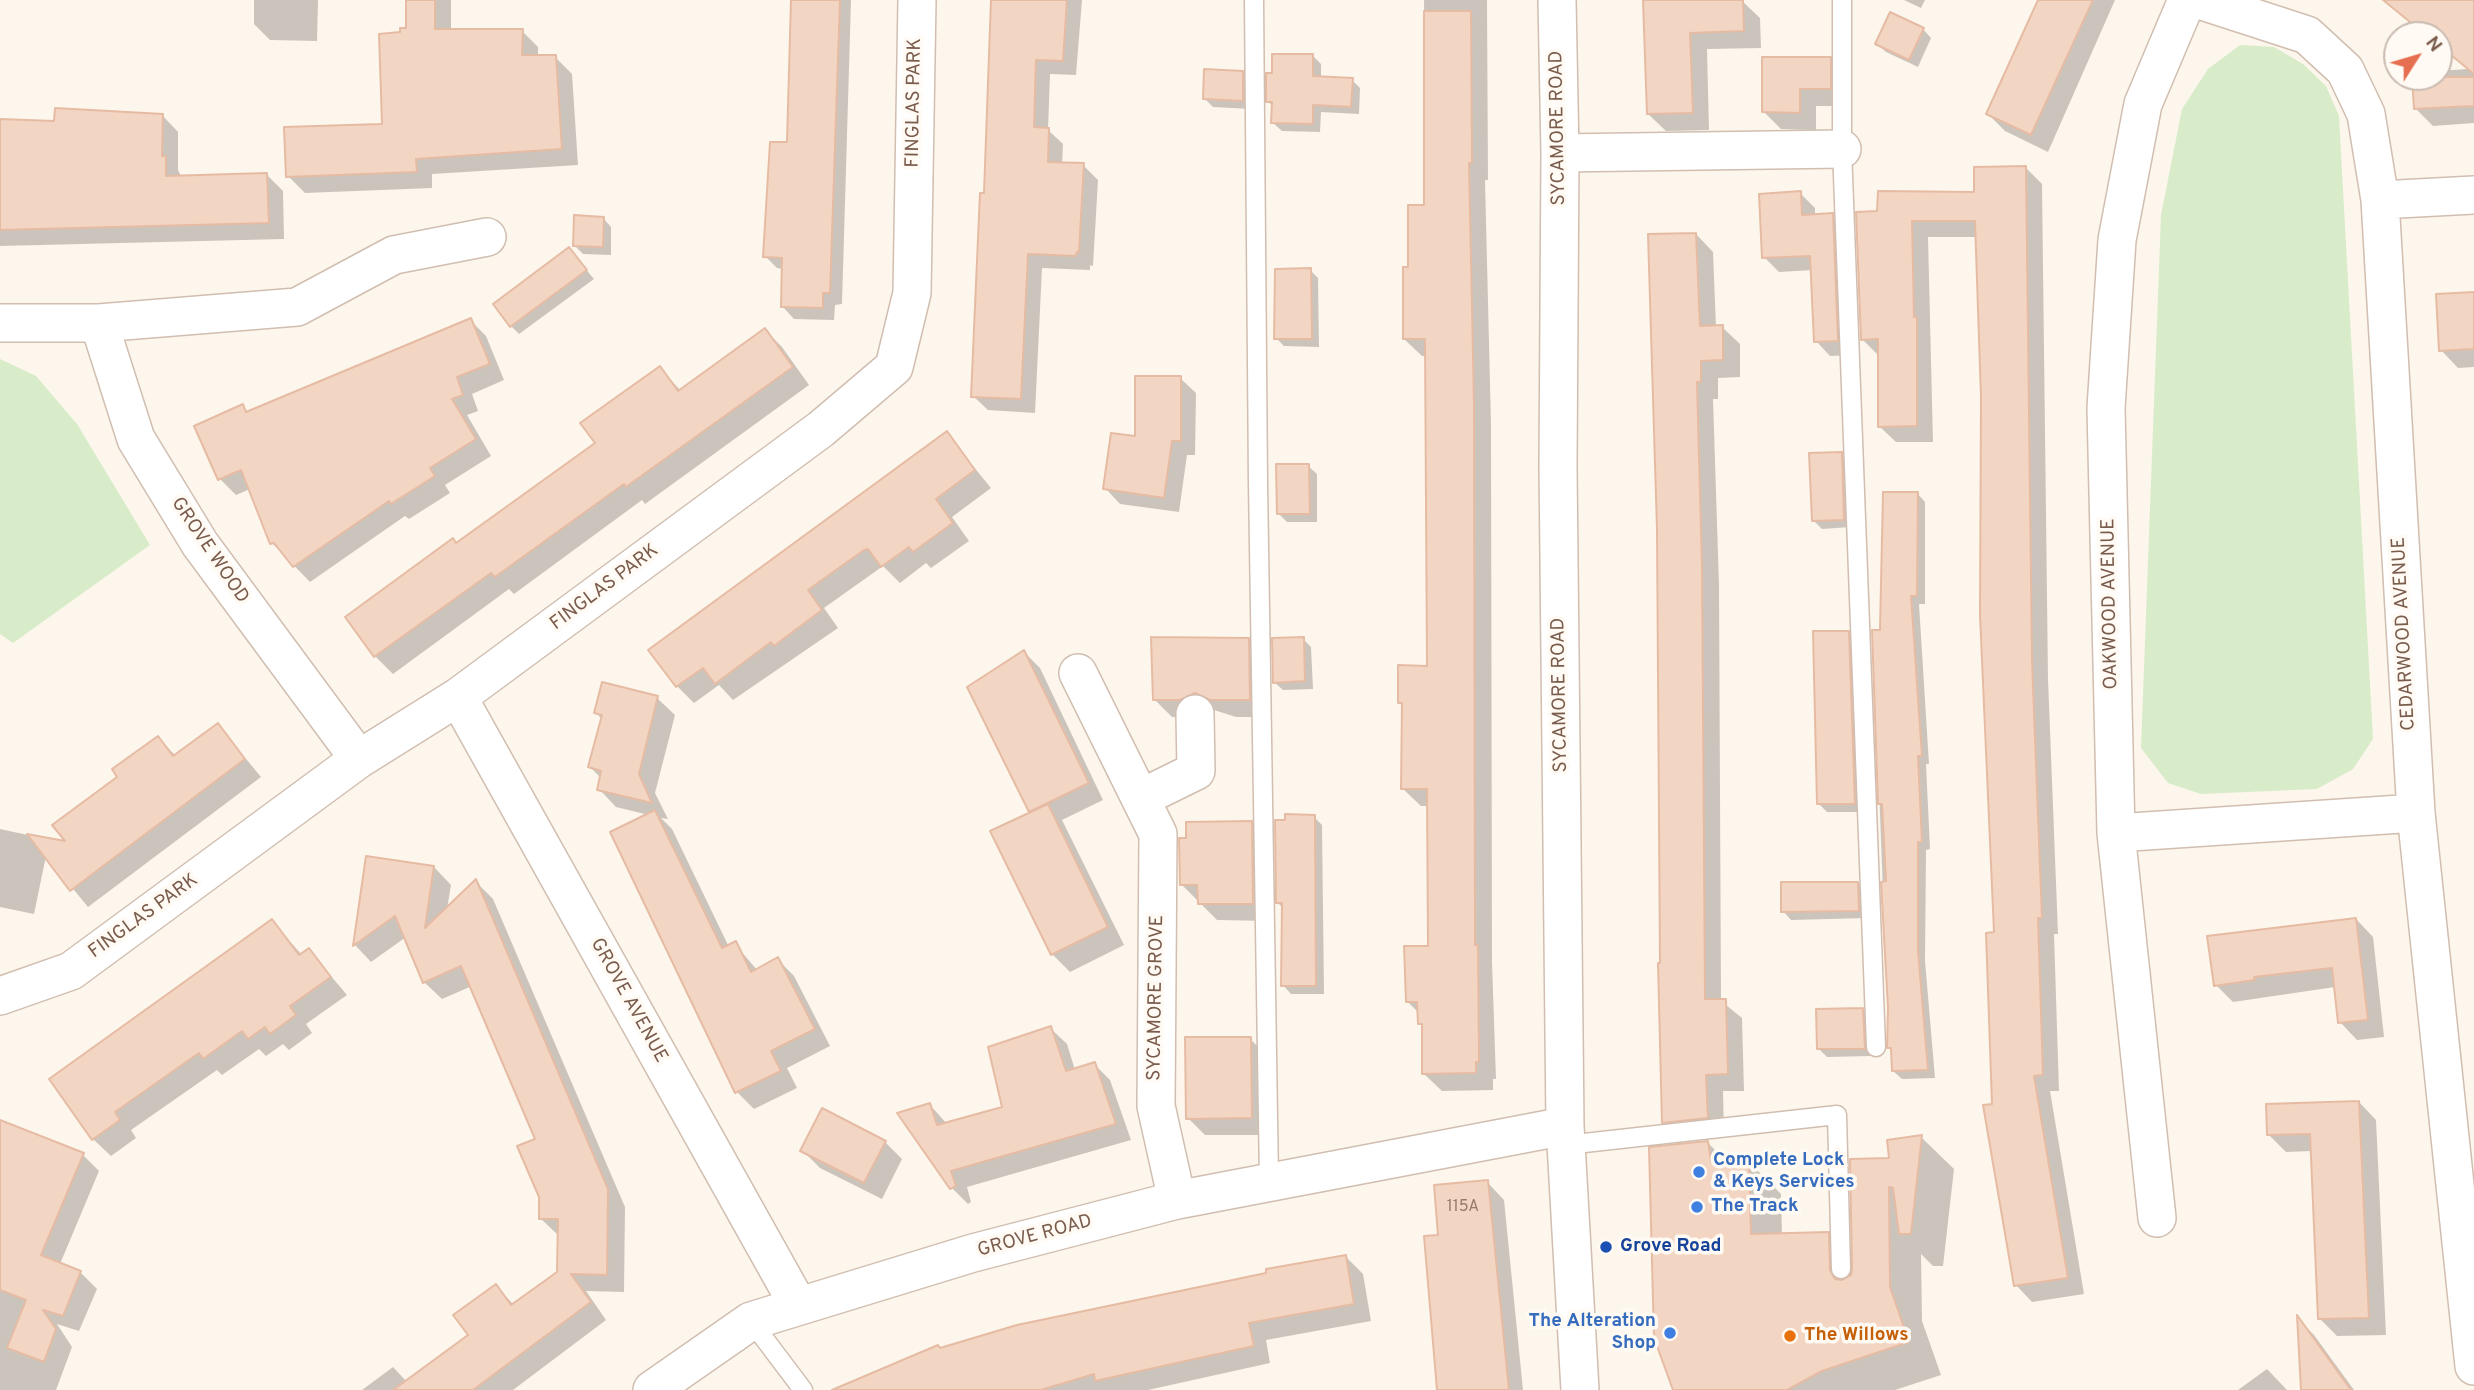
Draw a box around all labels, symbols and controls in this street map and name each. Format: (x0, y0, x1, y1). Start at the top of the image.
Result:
north arrow (2383, 21, 2453, 91)
text: N (2419, 32, 2447, 57)
street label: FINGLAS PARK (902, 38, 928, 168)
street label: SYCAMORE ROAD (1546, 50, 1572, 206)
street label: GROVE WOOD (165, 494, 253, 608)
street label: OAKWOOD AVENUE (2098, 518, 2124, 690)
street label: CEDARWOOD AVENUE (2389, 537, 2421, 731)
street label: FINGLAS PARK (546, 540, 664, 636)
street label: SYCAMORE ROAD (1548, 617, 1574, 773)
street label: FINGLAS PARK (85, 870, 203, 964)
street label: SYCAMORE GROVE (1144, 915, 1170, 1081)
street label: GROVE AVENUE (584, 935, 672, 1067)
place label: Complete Lock & Keys Services (1713, 1150, 1855, 1194)
marker: Complete Lock & Keys Services (1691, 1164, 1707, 1180)
place label: The Track (1711, 1196, 1799, 1218)
house number: 115A (1447, 1198, 1479, 1218)
marker: The Track (1689, 1199, 1705, 1215)
street label: GROVE ROAD (975, 1211, 1095, 1263)
place label: Grove Road (1620, 1236, 1722, 1258)
marker: Grove Road (1598, 1239, 1614, 1255)
place label: The Alteration Shop (1528, 1311, 1656, 1355)
marker: The Alteration Shop (1662, 1325, 1678, 1341)
place label: The Willows (1804, 1325, 1909, 1347)
marker: The Willows (1782, 1328, 1798, 1344)

